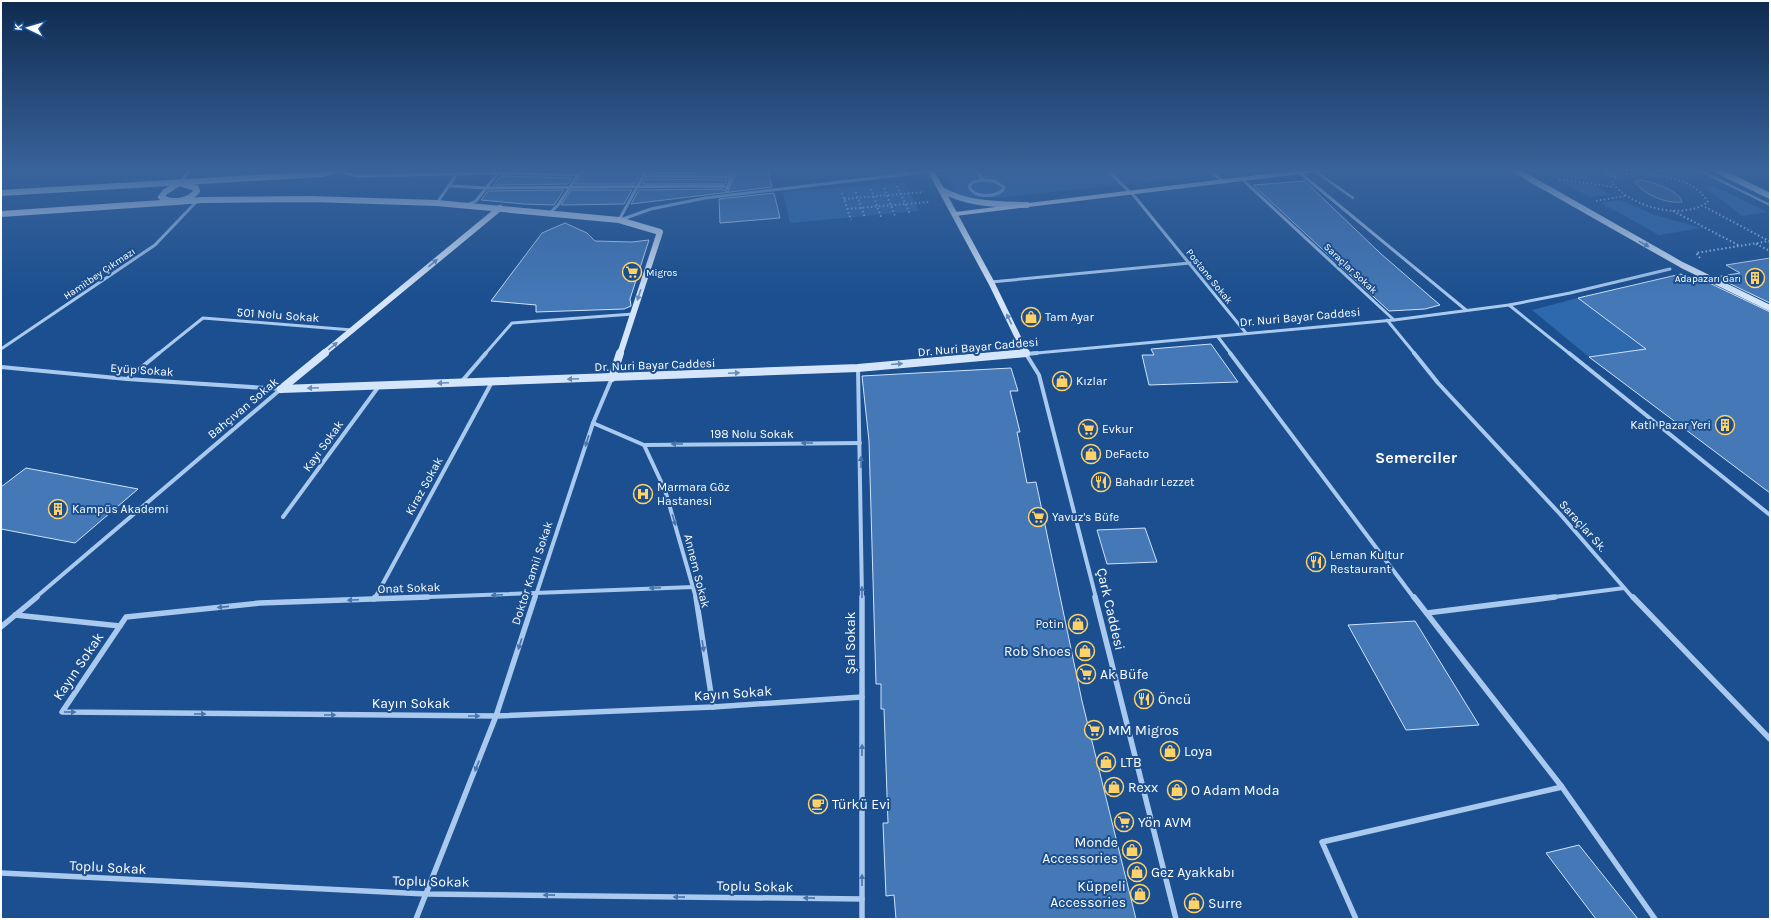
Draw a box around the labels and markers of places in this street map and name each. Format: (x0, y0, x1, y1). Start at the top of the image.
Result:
supermarket icon: Migros (621, 261, 643, 283)
place label: Migros (646, 267, 677, 279)
building icon: Adapazarı Garı (1744, 267, 1766, 289)
place label: Adapazarı Garı (1675, 273, 1741, 285)
shop icon: Tam Ayar (1020, 306, 1042, 328)
place label: Tam Ayar (1045, 310, 1094, 324)
shop icon: Kızlar (1051, 370, 1073, 392)
place label: Kızlar (1076, 374, 1108, 388)
building icon: Katlı Pazar Yeri (1714, 414, 1736, 436)
supermarket icon: Evkur (1077, 418, 1099, 440)
place label: Katlı Pazar Yeri (1630, 418, 1711, 432)
place label: Evkur (1102, 422, 1134, 436)
shop icon: DeFacto (1080, 443, 1102, 465)
place label: DeFacto (1105, 447, 1149, 461)
restaurant icon: Bahadır Lezzet (1090, 471, 1112, 493)
place label: Bahadır Lezzet (1115, 475, 1195, 489)
place label: Marmara Göz Hastanesi (657, 480, 730, 508)
hospital icon: Marmara Göz Hastanesi (632, 483, 654, 505)
building icon: Kampüs Akademi (47, 498, 69, 520)
place label: Kampüs Akademi (72, 502, 169, 516)
supermarket icon: Yavuz's Büfe (1027, 506, 1049, 528)
place label: Yavuz's Büfe (1052, 510, 1119, 524)
place label: Leman Kultur Restaurant (1330, 548, 1404, 576)
restaurant icon: Leman Kultur Restaurant (1305, 551, 1327, 573)
shop icon: Potin (1067, 613, 1089, 635)
place label: Potin (1035, 617, 1064, 631)
shop icon: Rob Shoes (1074, 640, 1096, 662)
place label: Rob Shoes (1004, 643, 1071, 660)
supermarket icon: Ak Büfe (1075, 663, 1097, 685)
place label: Ak Büfe (1100, 666, 1148, 683)
restaurant icon: Öncü (1133, 688, 1155, 710)
place label: Öncü (1158, 691, 1191, 708)
supermarket icon: MM Migros (1083, 719, 1105, 741)
place label: MM Migros (1108, 722, 1179, 739)
shop icon: Loya (1159, 740, 1181, 762)
place label: Loya (1184, 743, 1212, 760)
shop icon: LTB (1095, 751, 1117, 773)
place label: LTB (1120, 754, 1142, 771)
shop icon: Rexx (1103, 776, 1125, 798)
place label: Rexx (1128, 779, 1158, 796)
shop icon: O Adam Moda (1166, 779, 1188, 801)
place label: O Adam Moda (1191, 782, 1279, 799)
cafe icon: Türkü Evi (807, 793, 829, 815)
place label: Türkü Evi (832, 796, 890, 813)
supermarket icon: Yön AVM (1113, 811, 1135, 833)
place label: Yön AVM (1138, 814, 1192, 831)
place label: Monde Accessories (1042, 834, 1118, 867)
shop icon: Monde Accessories (1121, 839, 1143, 861)
shop icon: Gez Ayakkabı (1126, 861, 1148, 883)
place label: Gez Ayakkabı (1151, 864, 1235, 881)
place label: Küppeli Accessories (1050, 878, 1126, 911)
shop icon: Küppeli Accessories (1129, 883, 1151, 905)
shop icon: Surre (1183, 892, 1205, 914)
place label: Surre (1208, 895, 1242, 912)

